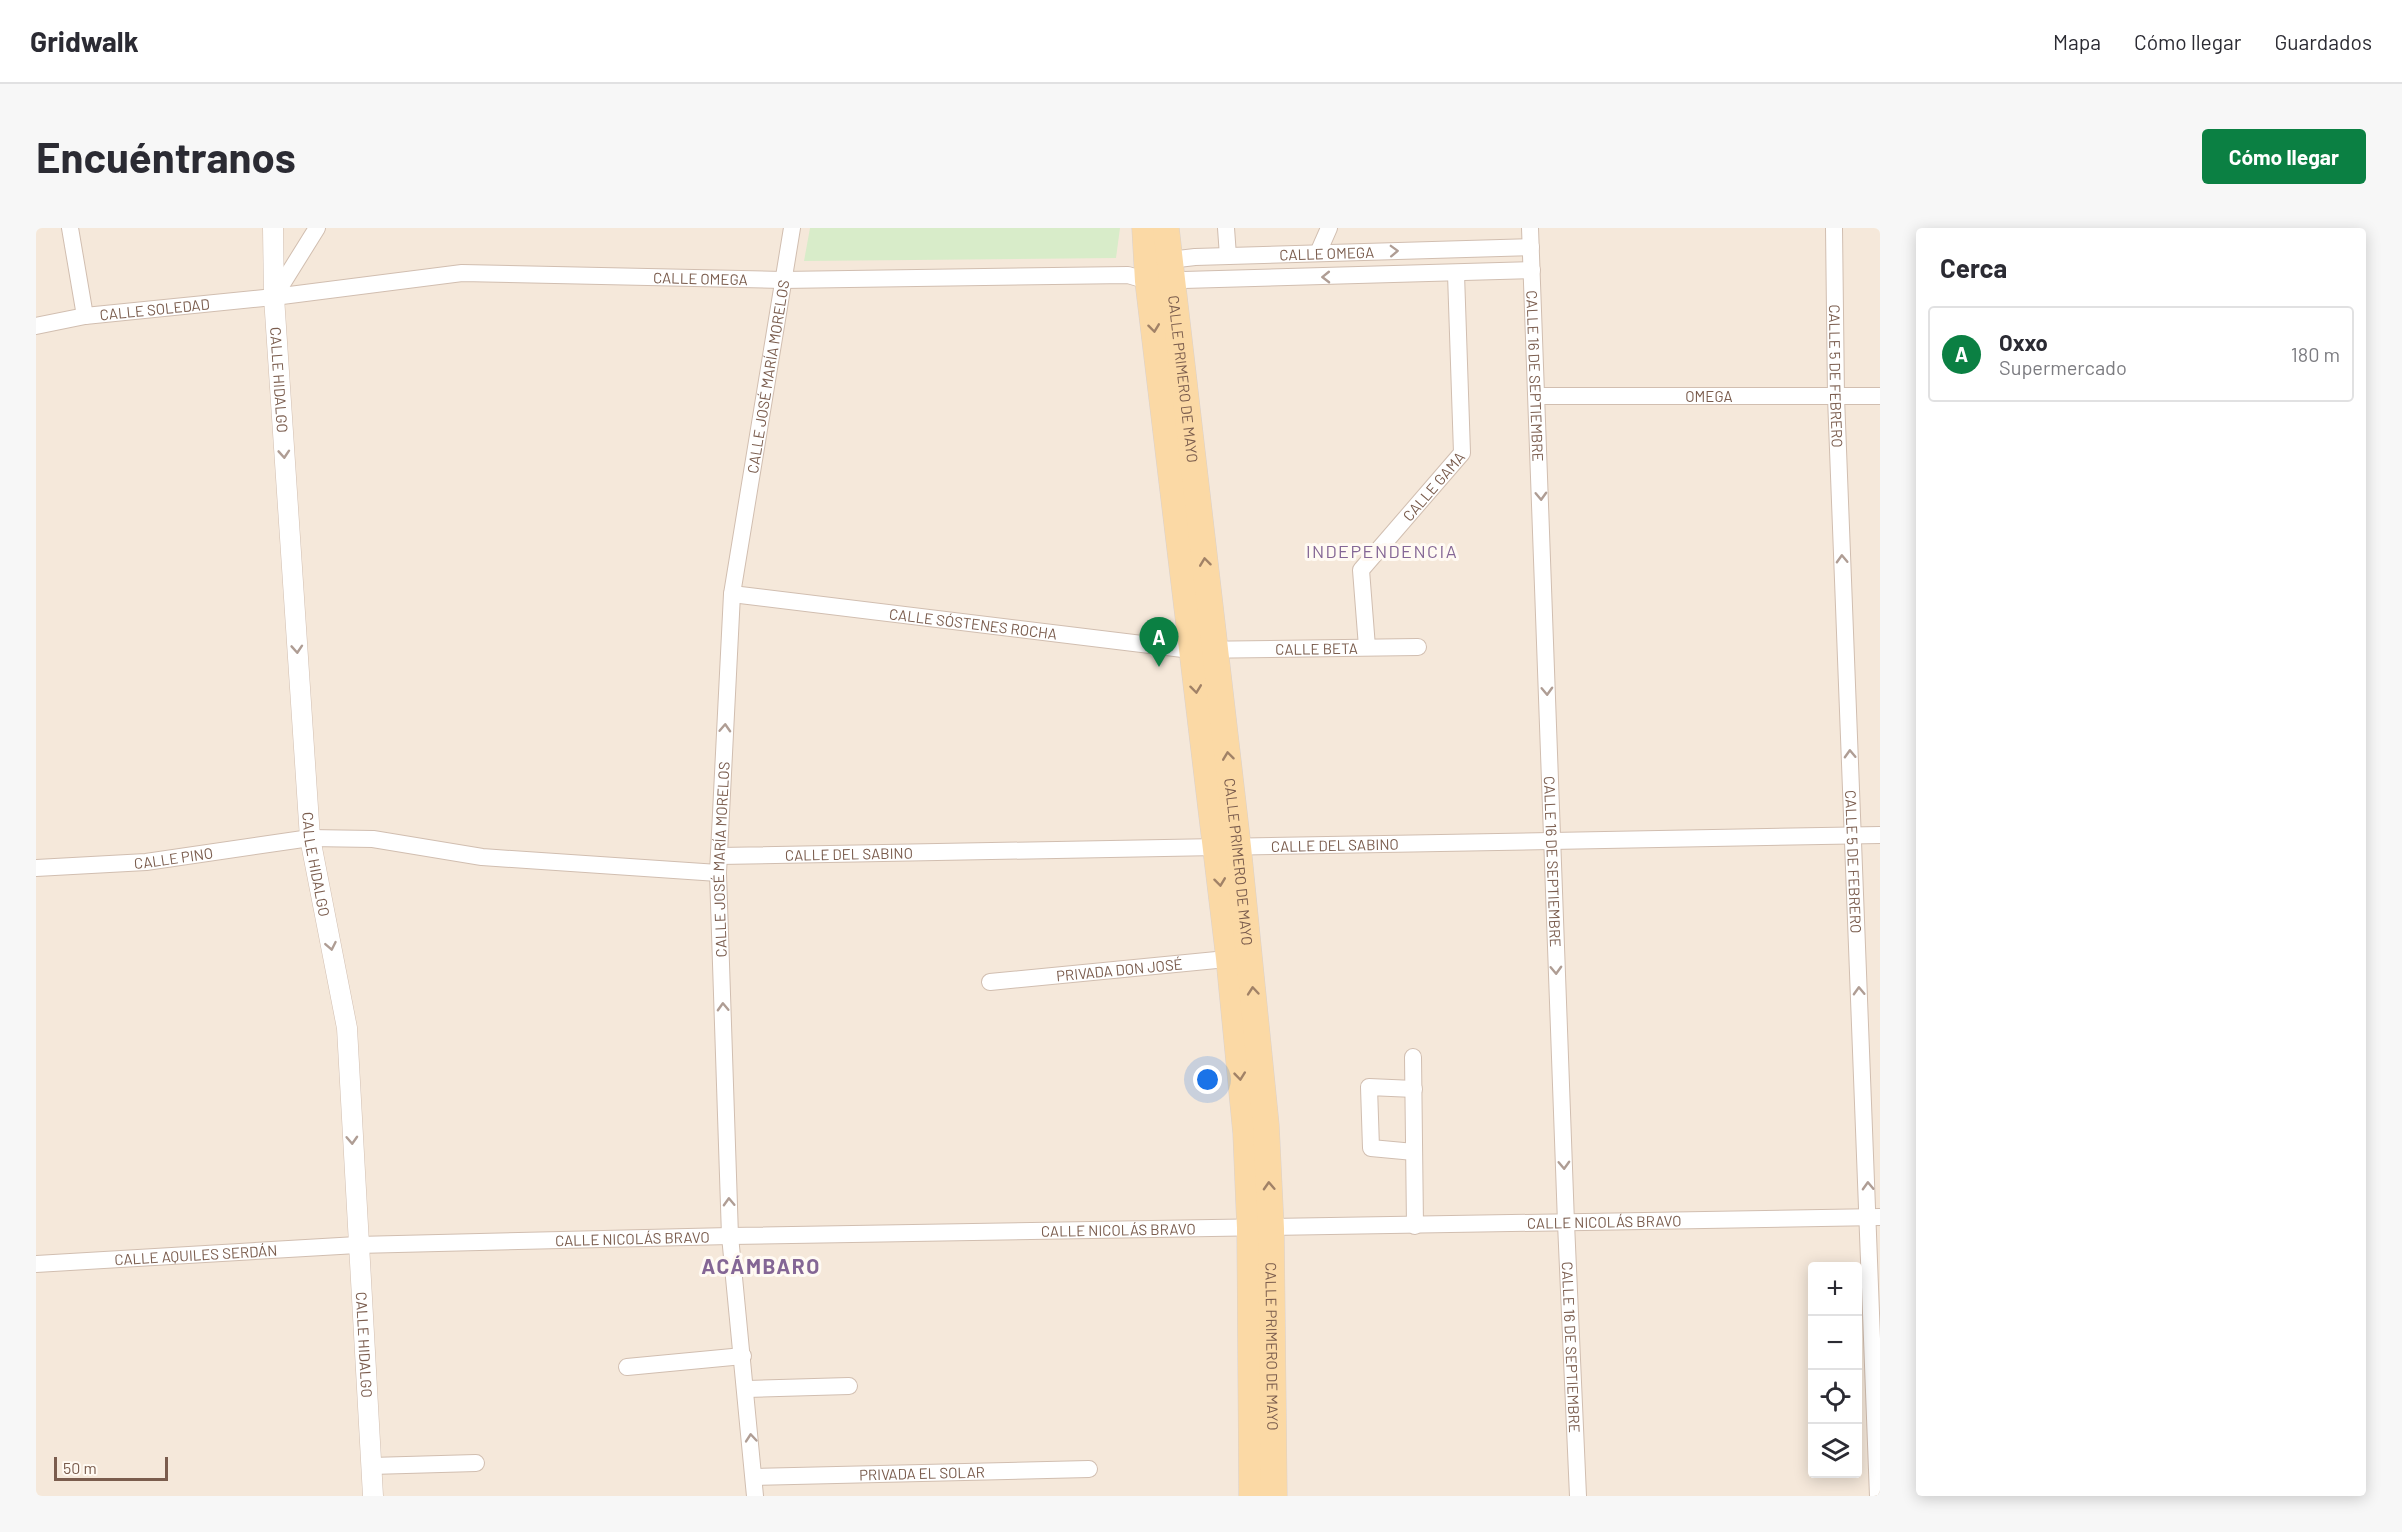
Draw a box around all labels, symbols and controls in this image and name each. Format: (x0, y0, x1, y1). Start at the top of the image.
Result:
text: Gridwalk (30, 24, 139, 58)
text: Mapa (2053, 29, 2101, 54)
text: Cómo llegar (2134, 29, 2241, 54)
text: Guardados (2274, 29, 2372, 54)
button: Cómo llegar (2202, 129, 2366, 184)
text: Encuéntranos (36, 131, 296, 181)
street label: CALLE OMEGA (1279, 243, 1374, 263)
one-way arrow (1390, 244, 1399, 257)
text: Cerca (1940, 252, 2007, 283)
street label: CALLE OMEGA (653, 268, 748, 288)
one-way arrow (1322, 271, 1331, 283)
street label: CALLE JOSÉ MARÍA MORELOS (743, 278, 792, 475)
street label: CALLE 16 DE SEPTIEMBRE (1523, 290, 1547, 462)
street label: CALLE PRIMERO DE MAYO (1165, 294, 1202, 464)
street label: CALLE SOLEDAD (99, 295, 210, 323)
street label: CALLE 5 DE FEBRERO (1826, 304, 1847, 448)
one-way arrow (1147, 324, 1160, 333)
street label: CALLE HIDALGO (267, 326, 292, 433)
text: Oxxo (1999, 329, 2048, 355)
text: A (1955, 342, 1968, 366)
text: 180 m (2291, 342, 2340, 366)
text: Supermercado (1999, 355, 2127, 379)
street label: OMEGA (1685, 387, 1733, 405)
street label: CALLE GAMA (1399, 448, 1468, 524)
one-way arrow (278, 450, 291, 459)
one-way arrow (1535, 492, 1547, 501)
district label: INDEPENDENCIA (1306, 540, 1458, 562)
one-way arrow (1836, 555, 1849, 564)
one-way arrow (1199, 557, 1212, 566)
street label: CALLE SÓSTENES ROCHA (888, 604, 1058, 643)
pin: A (1140, 618, 1178, 667)
street label: CALLE BETA (1275, 639, 1358, 658)
one-way arrow (291, 644, 304, 653)
one-way arrow (1190, 684, 1202, 693)
one-way arrow (1540, 687, 1553, 696)
one-way arrow (719, 724, 732, 733)
one-way arrow (1843, 750, 1856, 759)
one-way arrow (1222, 751, 1235, 760)
street label: CALLE JOSÉ MARÍA MORELOS (709, 761, 733, 958)
street label: CALLE 16 DE SEPTIEMBRE (1541, 776, 1565, 948)
street label: CALLE PRIMERO DE MAYO (1221, 777, 1257, 946)
street label: CALLE 5 DE FEBRERO (1842, 790, 1865, 934)
street label: CALLE HIDALGO (299, 811, 334, 918)
street label: CALLE DEL SABINO (1271, 835, 1399, 855)
street label: CALLE PINO (134, 843, 214, 872)
street label: CALLE DEL SABINO (785, 843, 913, 864)
one-way arrow (1213, 878, 1226, 887)
one-way arrow (324, 941, 337, 951)
street label: PRIVADA DON JOSÉ (1055, 954, 1183, 985)
one-way arrow (1550, 965, 1563, 974)
one-way arrow (1853, 986, 1866, 995)
one-way arrow (1247, 987, 1260, 996)
one-way arrow (716, 1002, 729, 1011)
your location (1193, 1065, 1222, 1094)
one-way arrow (1234, 1072, 1246, 1081)
one-way arrow (346, 1135, 359, 1144)
one-way arrow (1557, 1160, 1570, 1169)
one-way arrow (1262, 1181, 1275, 1190)
one-way arrow (1861, 1181, 1874, 1190)
one-way arrow (723, 1197, 736, 1206)
street label: CALLE NICOLÁS BRAVO (1527, 1211, 1682, 1232)
street label: CALLE NICOLÁS BRAVO (1041, 1219, 1196, 1240)
street label: CALLE NICOLÁS BRAVO (555, 1227, 710, 1249)
street label: CALLE AQUILES SERDÁN (114, 1241, 278, 1268)
district label: ACÁMBARO (701, 1253, 821, 1278)
street label: CALLE 16 DE SEPTIEMBRE (1559, 1261, 1584, 1433)
street label: CALLE PRIMERO DE MAYO (1262, 1262, 1282, 1431)
map controls (1808, 1262, 1862, 1478)
button: + (1808, 1262, 1862, 1316)
street label: CALLE HIDALGO (353, 1291, 377, 1398)
button: − (1808, 1316, 1862, 1370)
button: locate (1808, 1370, 1862, 1424)
button: layers (1808, 1424, 1862, 1478)
one-way arrow (745, 1433, 758, 1442)
scale bar (54, 1454, 168, 1482)
text: 50 m (63, 1458, 97, 1477)
street label: PRIVADA EL SOLAR (859, 1462, 985, 1483)

